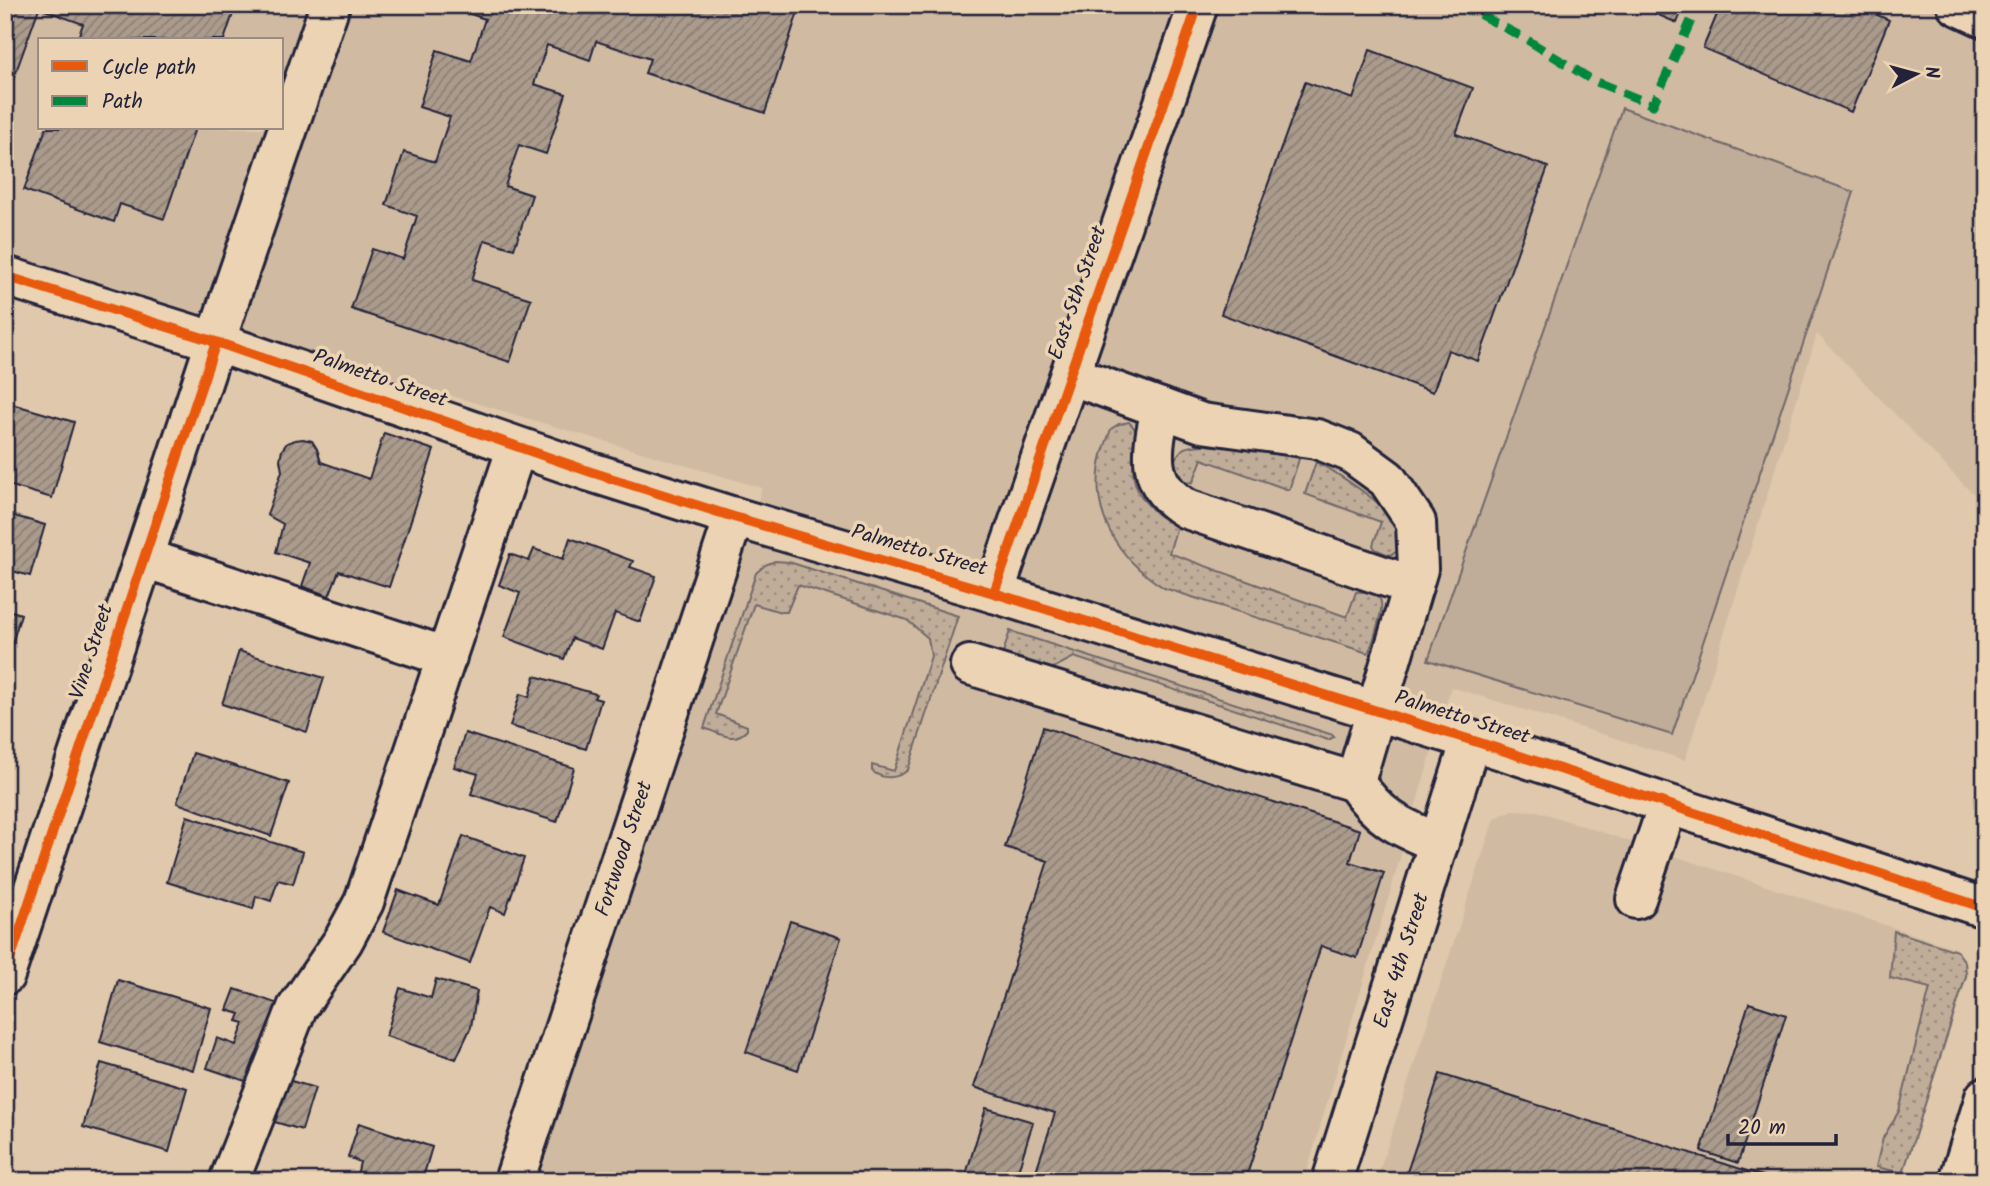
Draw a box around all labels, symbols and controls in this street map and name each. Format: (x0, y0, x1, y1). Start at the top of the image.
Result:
legend (38, 38, 284, 130)
north arrow (1882, 38, 1952, 108)
text: Cycle path (102, 52, 196, 85)
text: N (1915, 65, 1946, 80)
text: Path (102, 86, 143, 119)
street label: East 5th Street (1040, 221, 1117, 365)
street label: Palmetto Street (308, 341, 452, 418)
street label: Palmetto Street (847, 516, 992, 586)
street label: Vine Street (61, 599, 123, 704)
street label: Palmetto Street (1390, 682, 1535, 754)
street label: Fortwood Street (586, 776, 662, 921)
street label: East 4th Street (1365, 888, 1439, 1033)
scale bar (1728, 1102, 1836, 1146)
text: 20 m (1738, 1112, 1786, 1145)

